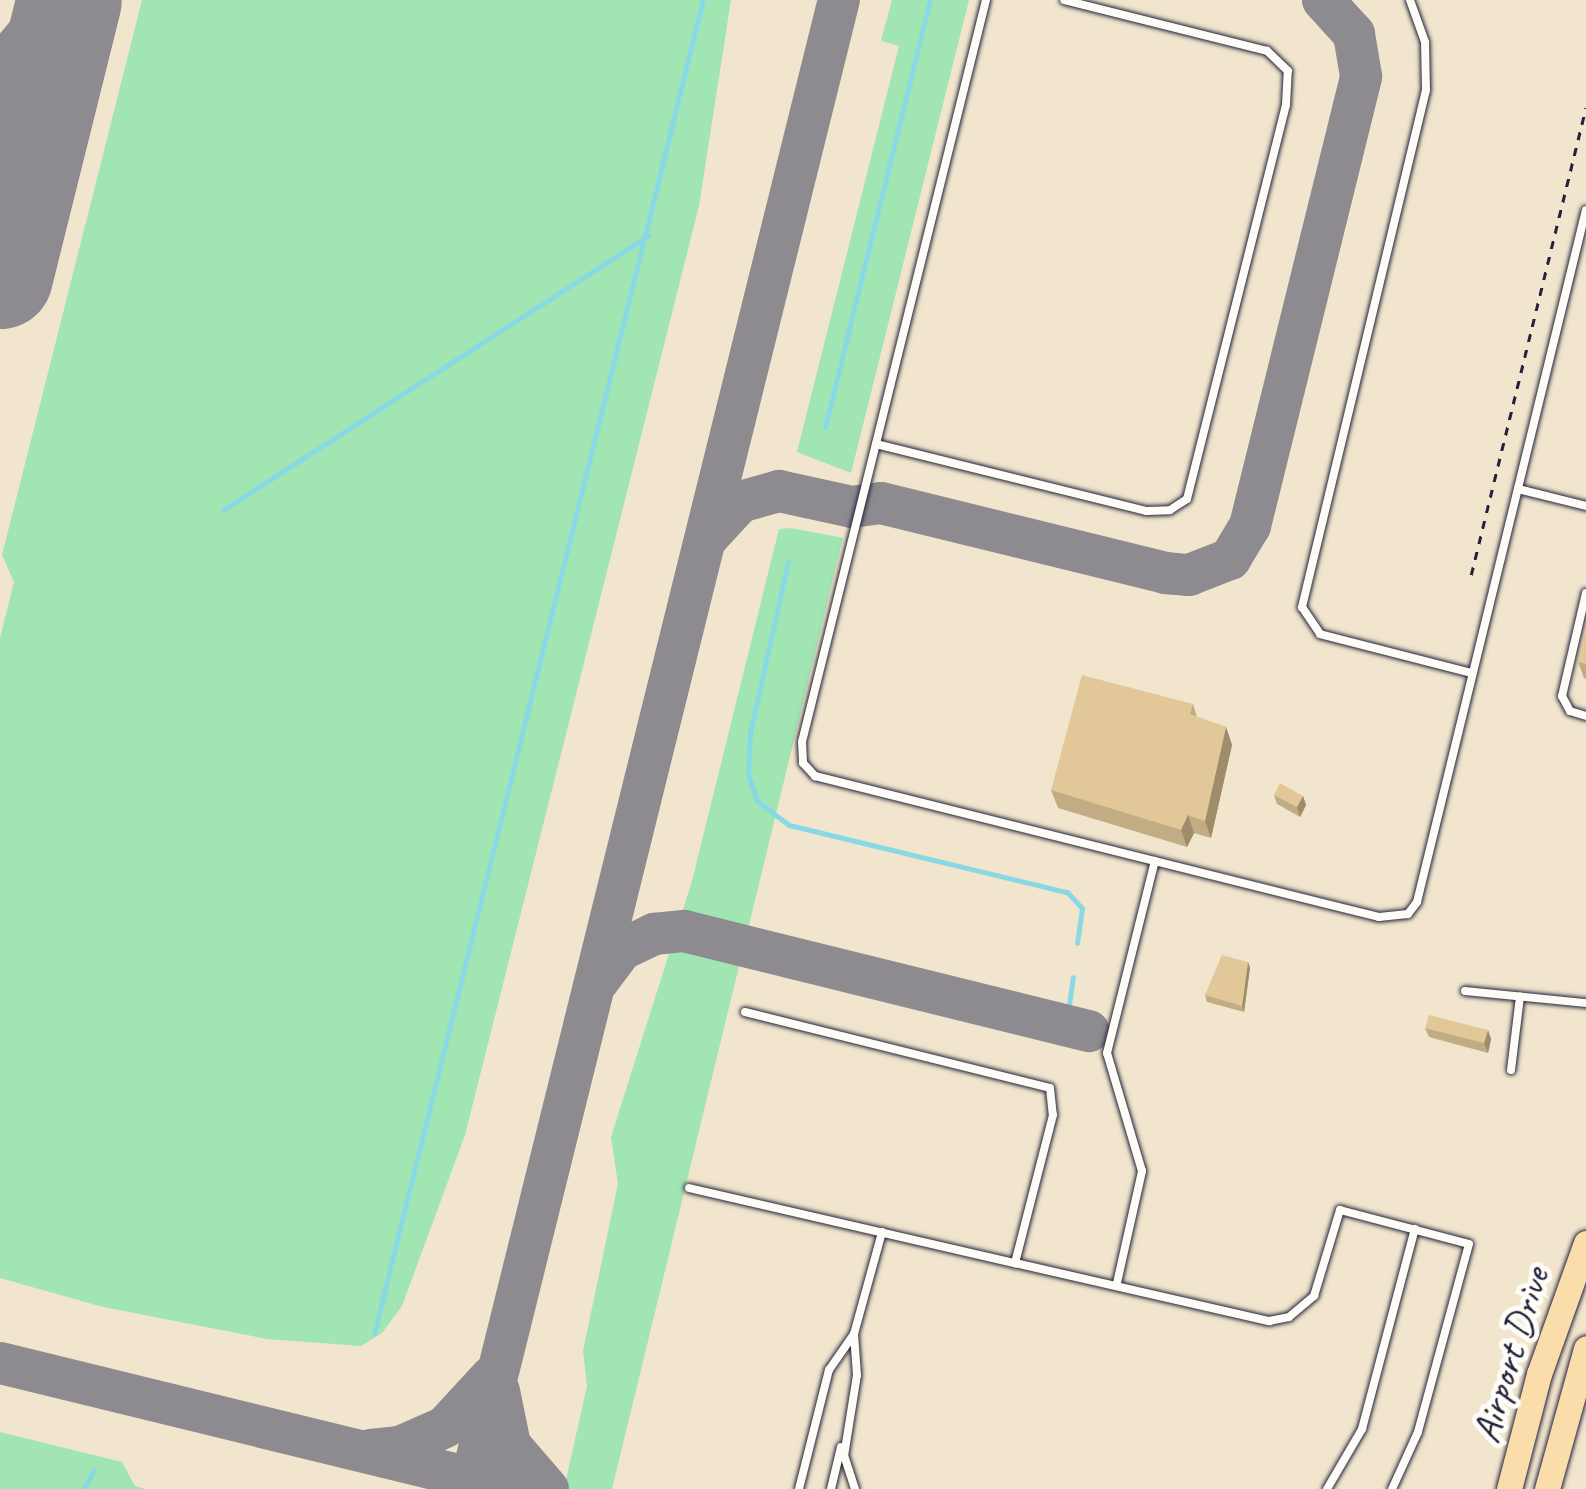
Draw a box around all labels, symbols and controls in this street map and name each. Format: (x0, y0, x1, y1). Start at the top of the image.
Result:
street label: Airport Drive (1461, 1262, 1559, 1448)

